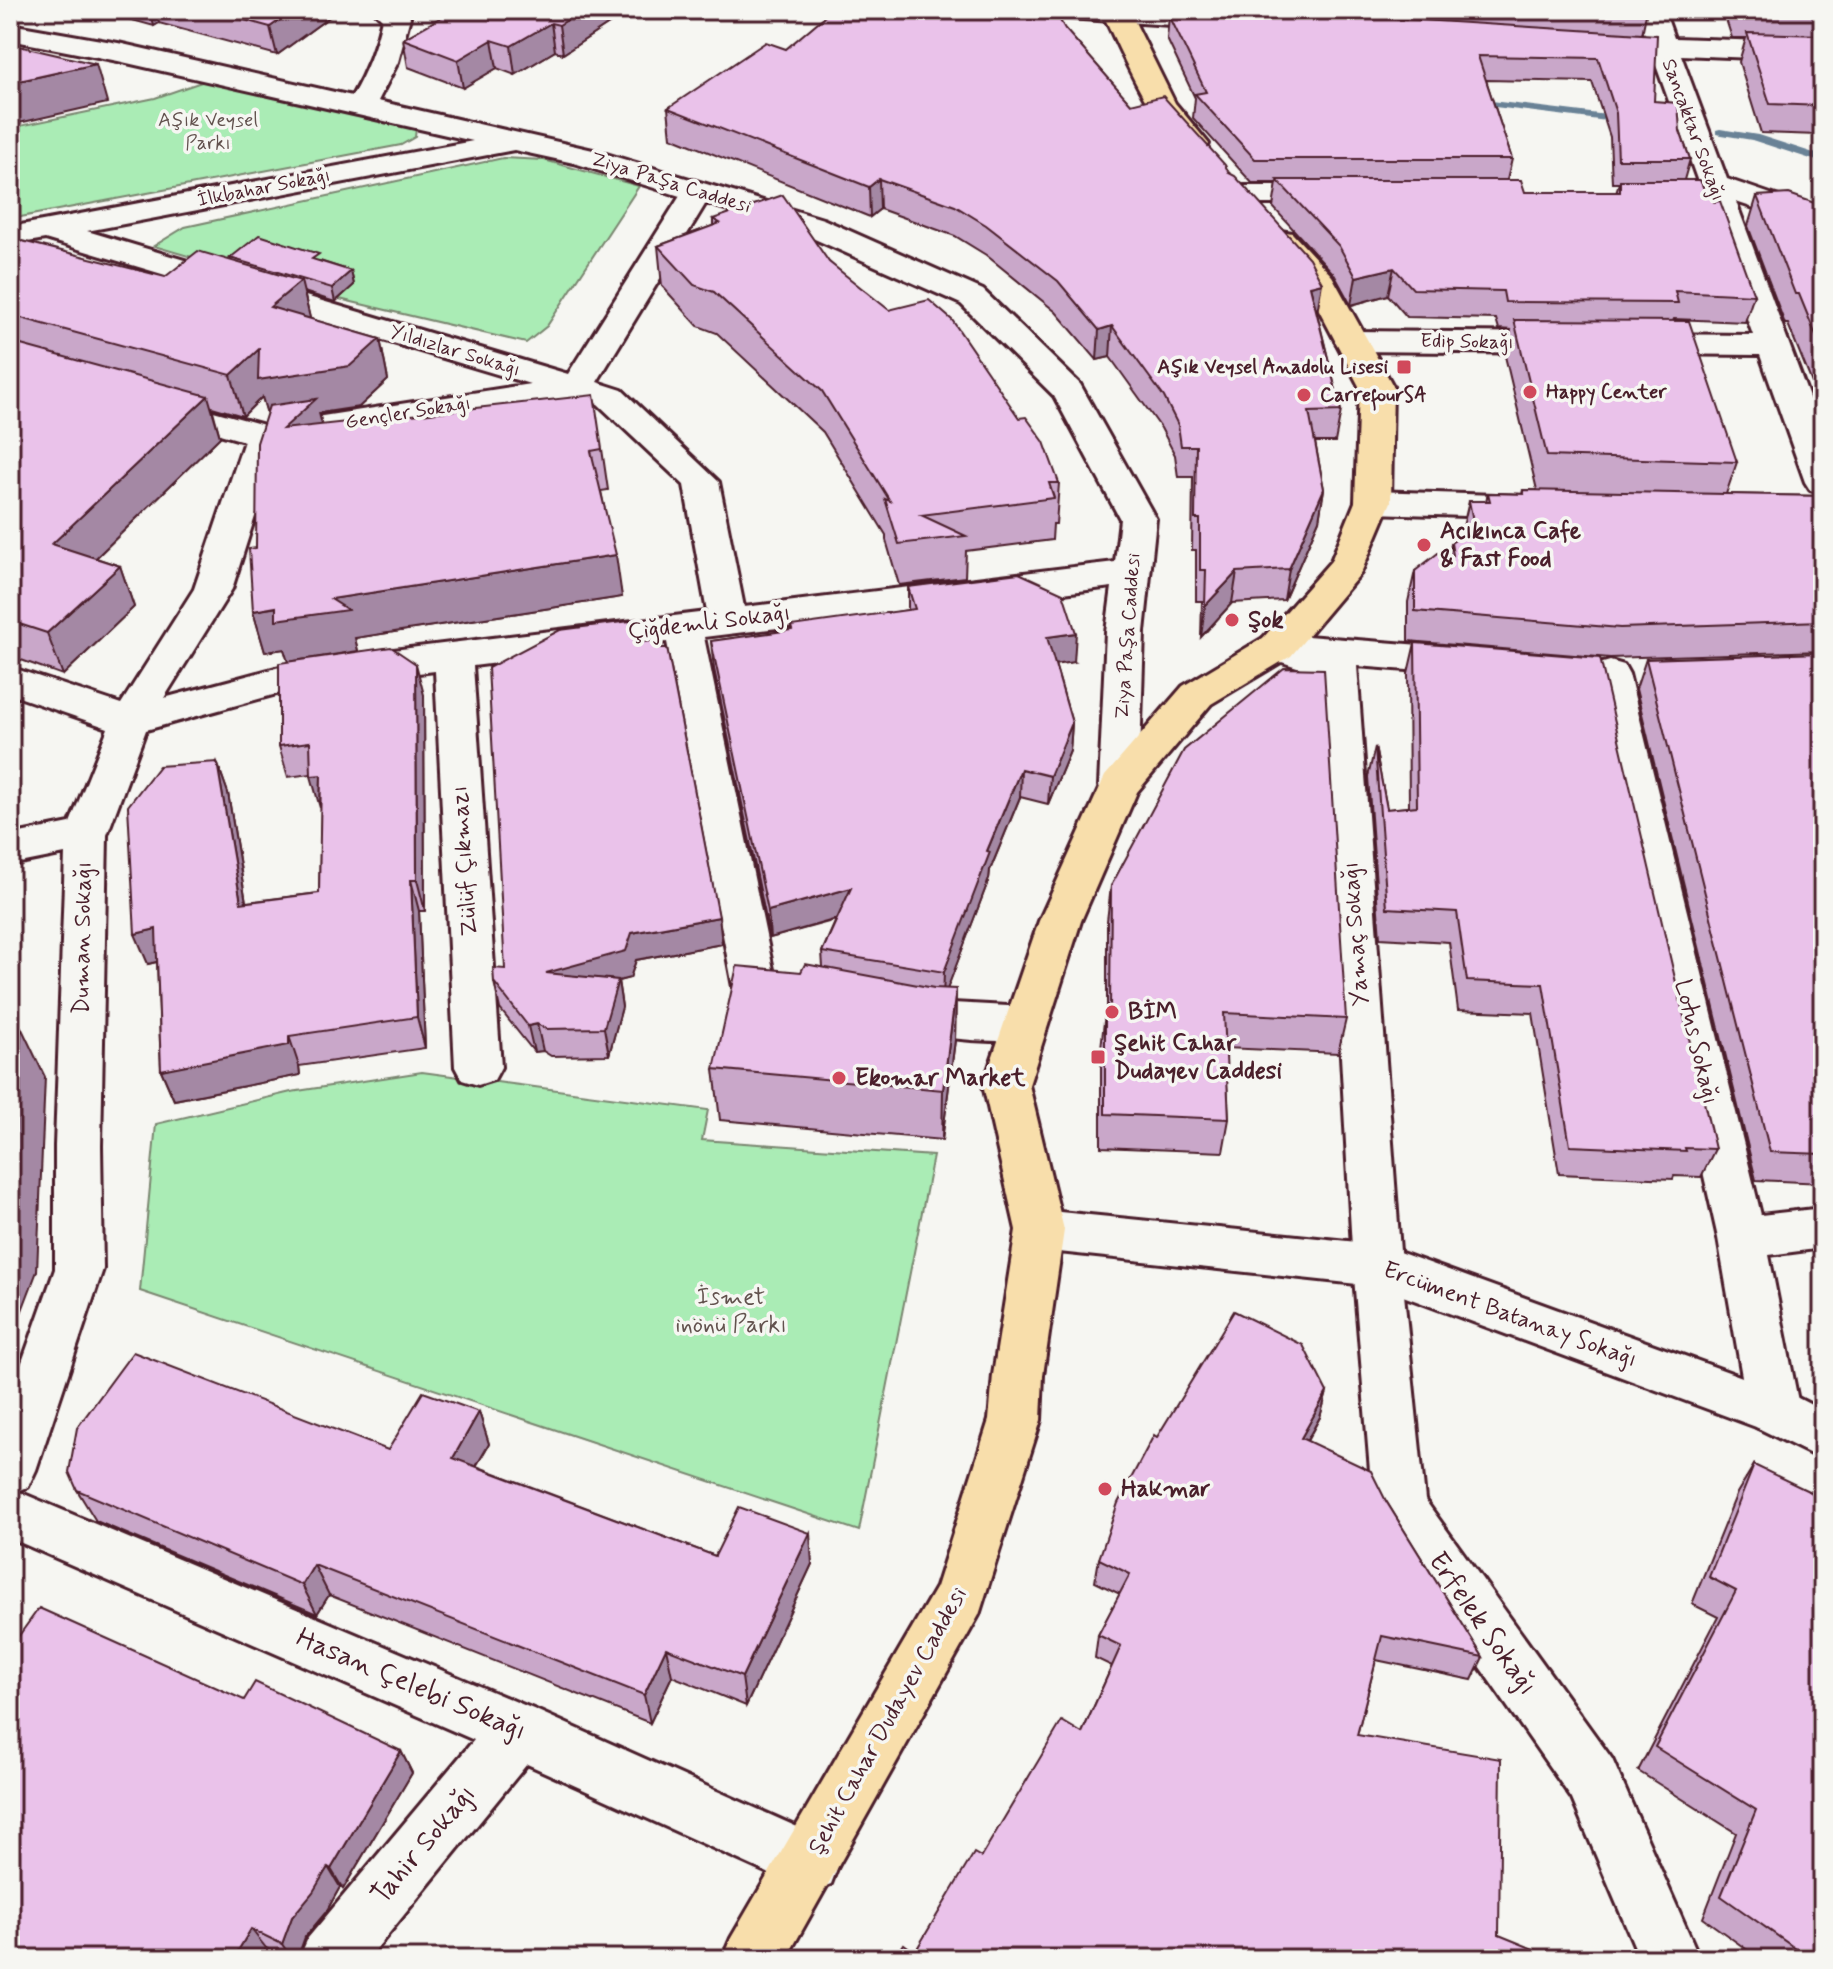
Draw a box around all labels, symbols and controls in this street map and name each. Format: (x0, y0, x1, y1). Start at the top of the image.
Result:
street label: Sancaktar Sokağı (1655, 55, 1731, 205)
park label: Aşık Veysel Parkı (158, 107, 258, 157)
street label: Ziya Paşa Caddesi (588, 146, 754, 220)
street label: İlkbahar Sokağı (195, 162, 333, 214)
street label: Yıldızlar Sokağı (386, 318, 524, 384)
street label: Edip Sokağı (1420, 328, 1514, 356)
place label: Aşık Veysel Anadolu Lisesi (1157, 354, 1388, 381)
marker: Aşık Veysel Anadolu Lisesi (1395, 358, 1413, 376)
place label: Happy Center (1546, 379, 1667, 406)
place label: CarrefourSA (1320, 382, 1427, 411)
marker: Happy Center (1521, 383, 1539, 401)
marker: CarrefourSA (1295, 386, 1313, 404)
street label: Gençler Sokağı (343, 390, 473, 436)
place label: Acıkınca Cafe & Fast Food (1440, 516, 1582, 575)
marker: Acıkınca Cafe & Fast Food (1415, 536, 1433, 554)
street label: Ziya Paşa Caddesi (1109, 552, 1147, 720)
street label: Çiğdemli Sokağı (626, 598, 792, 648)
place label: Şok (1248, 605, 1284, 636)
marker: Şok (1223, 611, 1241, 629)
street label: Zülüf Çıkmazı (444, 785, 486, 937)
street label: Duman Sokağı (66, 861, 100, 1015)
street label: Yamaç Sokağı (1335, 861, 1377, 1007)
street label: Lotus Sokağı (1667, 977, 1725, 1107)
place label: BİM (1128, 997, 1177, 1028)
marker: BİM (1103, 1003, 1121, 1021)
place label: Şehit Cahar Dudayev Caddesi (1114, 1028, 1283, 1087)
marker: Şehit Cahar Dudayev Caddesi (1089, 1048, 1107, 1066)
place label: Ekomar Market (855, 1063, 1026, 1094)
marker: Ekomar Market (830, 1069, 848, 1087)
street label: Ercüment Batanay Sokağı (1379, 1255, 1641, 1375)
park label: İsmet inönü Parkı (675, 1282, 787, 1341)
place label: Hakmar (1121, 1474, 1210, 1505)
marker: Hakmar (1096, 1480, 1114, 1498)
street label: Erfelek Sokağı (1419, 1545, 1545, 1703)
street label: Şehit Cahar Dudayev Caddesi (801, 1582, 975, 1860)
street label: Hasan Çelebi Sokağı (290, 1620, 532, 1750)
street label: Tahir Sokağı (363, 1777, 485, 1913)

